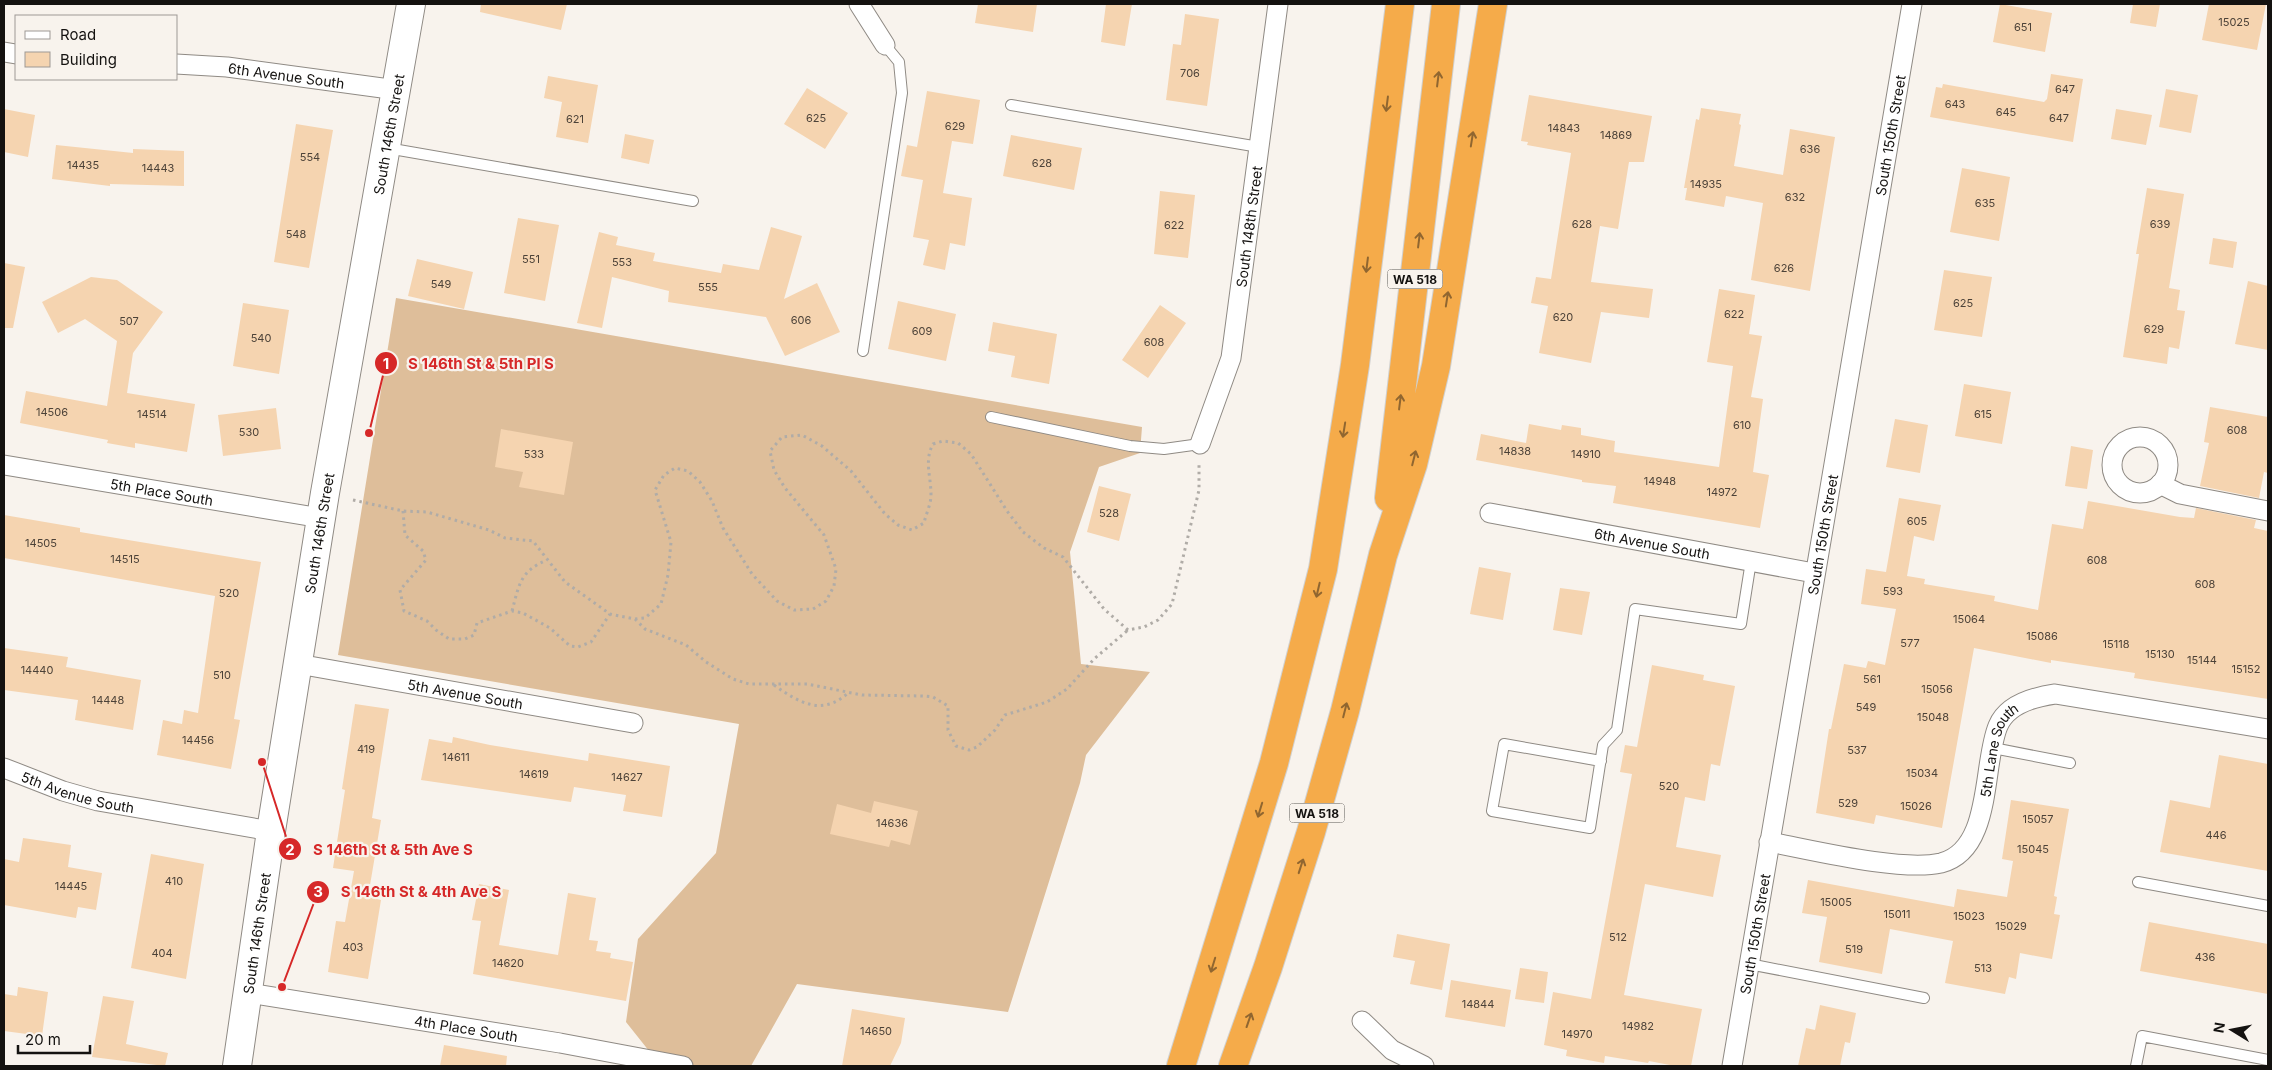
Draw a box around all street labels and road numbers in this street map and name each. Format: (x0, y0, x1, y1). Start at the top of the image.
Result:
street label: 6th Avenue South (227, 59, 346, 91)
street label: South 146th Street (369, 72, 407, 196)
street label: South 150th Street (1871, 73, 1908, 197)
street label: South 148th Street (1232, 164, 1265, 288)
road number: WA 518 (1388, 270, 1442, 288)
street label: South 146th Street (301, 471, 337, 595)
street label: South 150th Street (1803, 473, 1841, 596)
street label: 5th Place South (109, 474, 215, 508)
street label: 6th Avenue South (1593, 524, 1711, 562)
street label: 5th Avenue South (406, 675, 525, 712)
street label: 5th Lane South (1976, 699, 2021, 798)
street label: 5th Avenue South (19, 767, 136, 816)
road number: WA 518 (1290, 804, 1344, 822)
street label: South 146th Street (239, 871, 273, 995)
street label: South 150th Street (1736, 872, 1773, 996)
street label: 4th Place South (413, 1011, 519, 1045)

